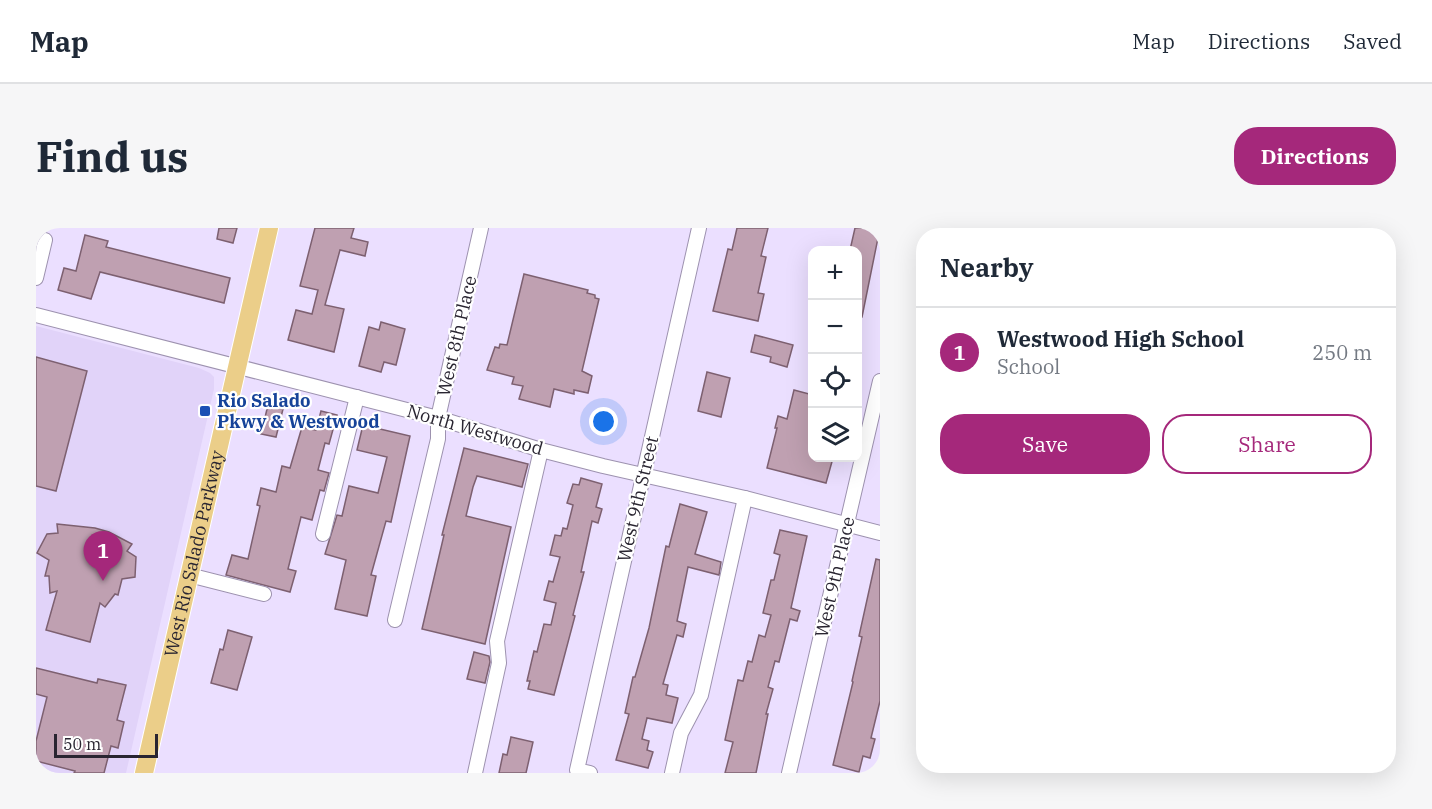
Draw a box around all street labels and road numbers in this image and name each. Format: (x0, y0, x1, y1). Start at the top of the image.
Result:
street label: West 8th Place (431, 273, 482, 399)
street label: North Westwood (404, 399, 546, 460)
street label: West 9th Street (612, 434, 663, 564)
street label: West Rio Salado Parkway (159, 448, 229, 659)
street label: West 9th Place (809, 514, 860, 640)

